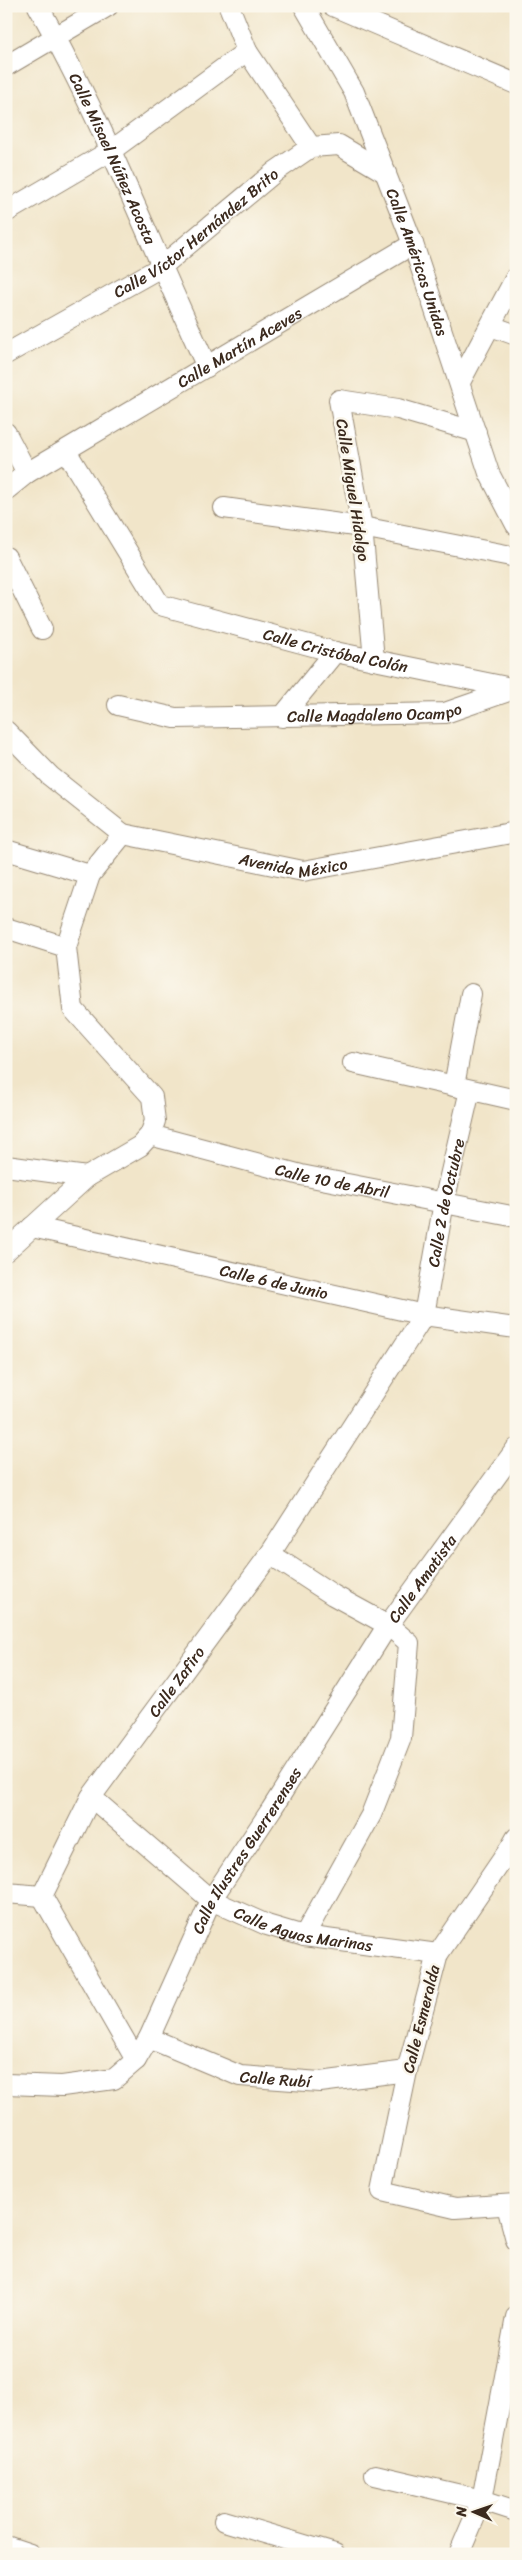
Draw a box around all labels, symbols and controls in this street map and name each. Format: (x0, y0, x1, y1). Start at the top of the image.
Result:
street label: Calle Misael Núñez Acosta (61, 67, 165, 250)
street label: Calle Víctor Hernández Brito (108, 160, 285, 306)
street label: Calle Américas Unidas (378, 184, 457, 340)
street label: Calle Martín Aceves (171, 298, 308, 396)
street label: Calle Miguel Hidalgo (327, 417, 379, 563)
street label: Calle Cristóbal Colón (260, 619, 411, 681)
street label: Calle Magdaleno Ocampo (287, 694, 466, 730)
street label: Avenida México (235, 844, 350, 886)
street label: Calle 2 de Octubre (418, 1135, 473, 1269)
street label: Calle 10 de Abril (272, 1154, 392, 1207)
street label: Calle 6 de Junio (217, 1255, 331, 1308)
street label: Calle Amatista (380, 1527, 465, 1629)
street label: Calle Zafiro (140, 1640, 212, 1723)
street label: Calle Ilustres Guerrerenses (183, 1761, 310, 1938)
street label: Calle Aguas Marinas (229, 1898, 375, 1960)
street label: Calle Esmeralda (394, 1961, 449, 2076)
street label: Calle Rubí (239, 2062, 314, 2096)
north arrow (450, 2488, 500, 2538)
text: N (449, 2506, 474, 2518)

